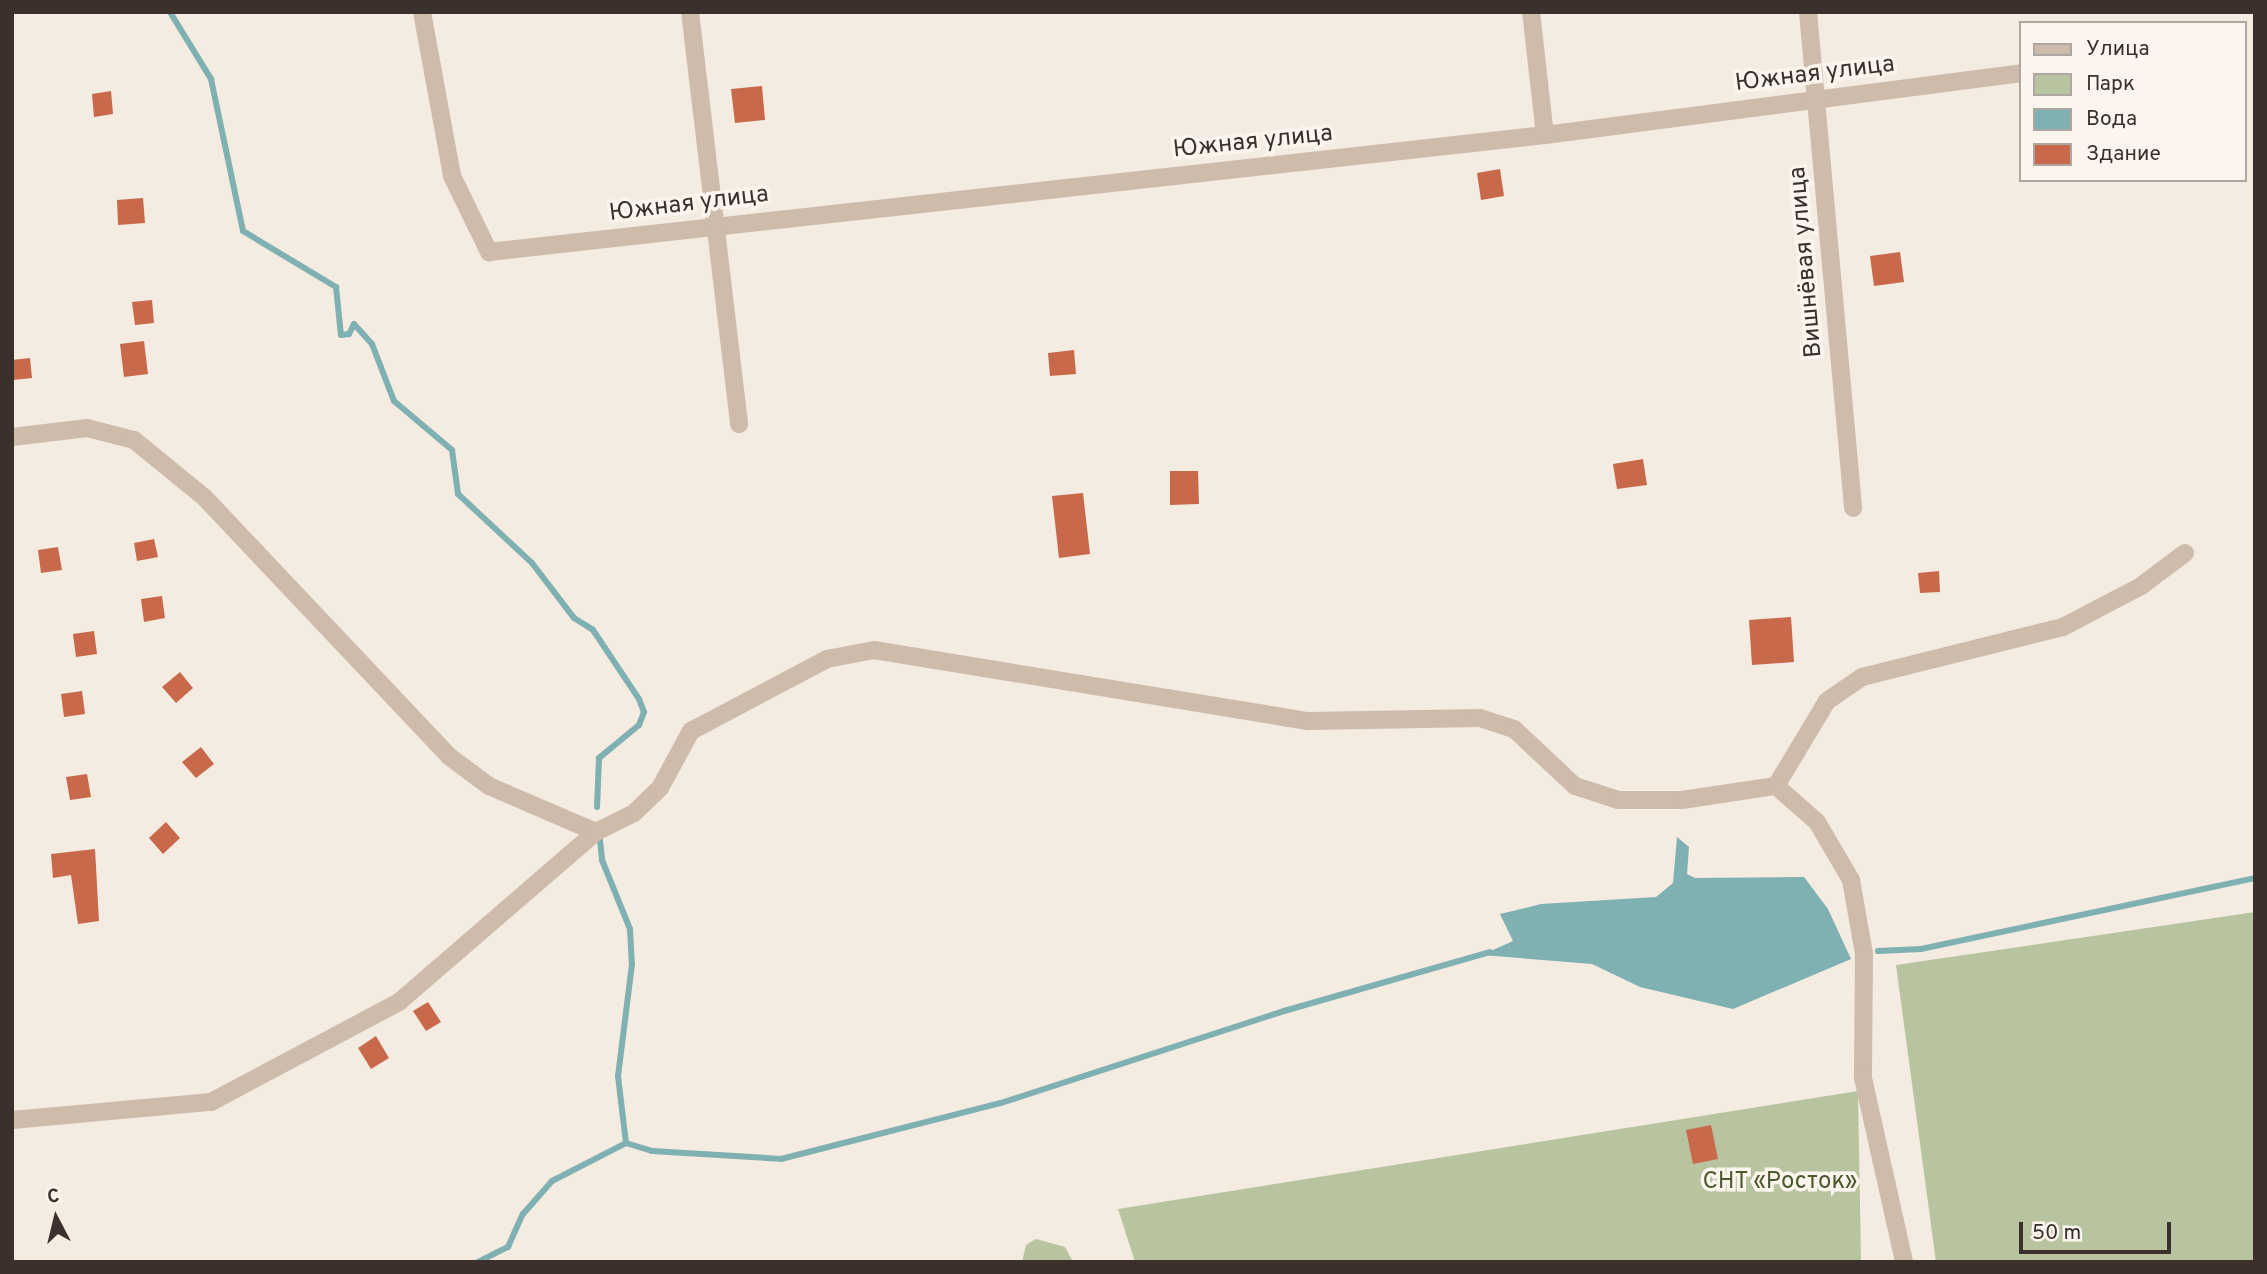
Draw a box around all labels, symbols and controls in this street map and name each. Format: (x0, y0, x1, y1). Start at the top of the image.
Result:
legend (2018, 21, 2246, 182)
text: Улица (2086, 36, 2150, 63)
street label: Южная улица (1734, 51, 1896, 99)
text: Парк (2086, 71, 2135, 98)
text: Вода (2086, 106, 2137, 133)
street label: Южная улица (1172, 120, 1334, 166)
text: Здание (2086, 141, 2161, 168)
street label: Вишнёвая улица (1784, 165, 1830, 359)
street label: Южная улица (608, 181, 770, 229)
park label: СНТ «Росток» (1702, 1169, 1858, 1197)
north arrow (21, 1183, 91, 1253)
text: С (46, 1185, 61, 1210)
scale bar (2022, 1208, 2174, 1252)
text: 50 m (2032, 1220, 2081, 1247)

